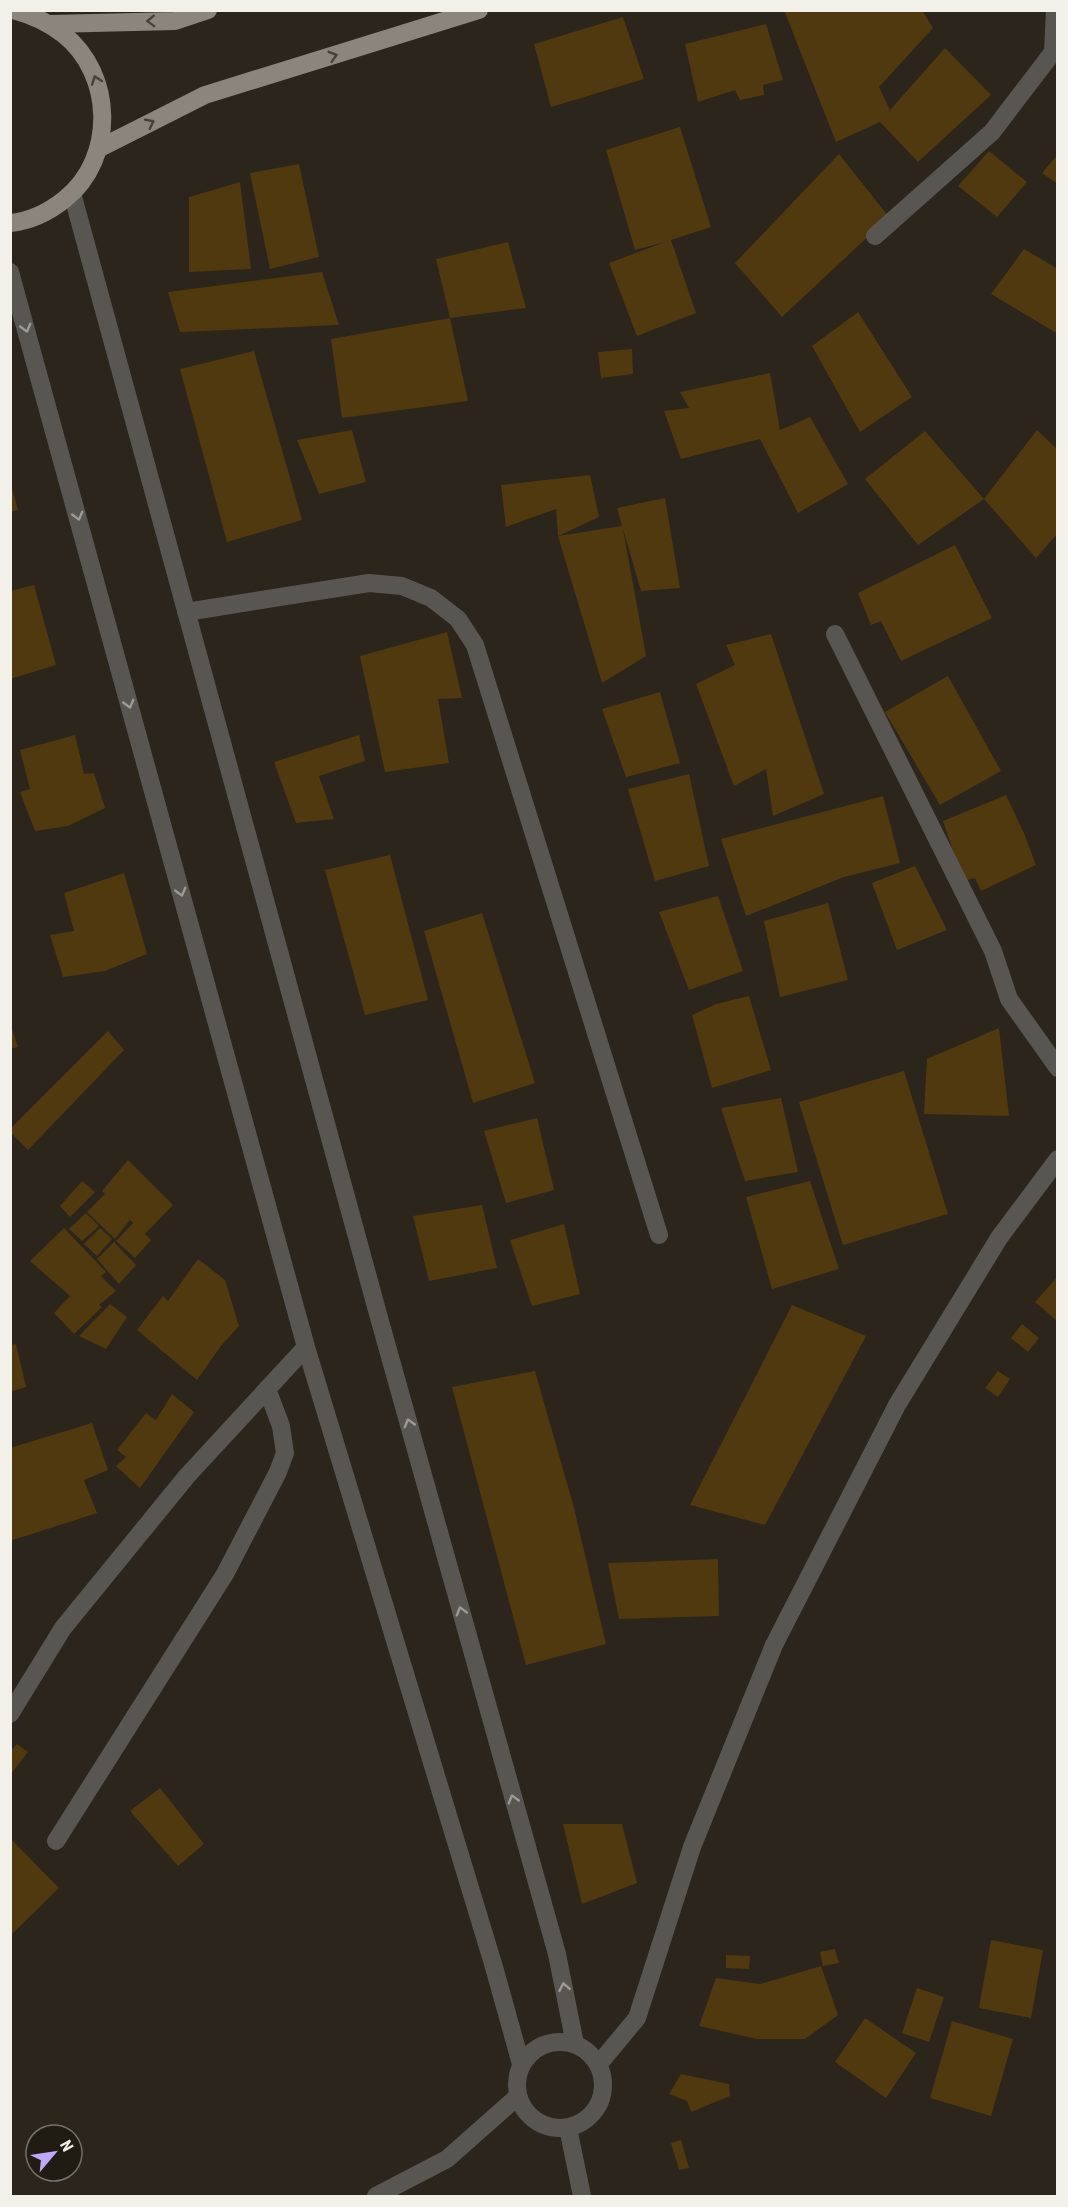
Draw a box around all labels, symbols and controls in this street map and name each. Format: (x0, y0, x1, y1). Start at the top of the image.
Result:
one-way arrow (147, 15, 156, 28)
one-way arrow (327, 50, 338, 63)
one-way arrow (90, 75, 103, 86)
one-way arrow (144, 119, 155, 130)
one-way arrow (19, 322, 31, 333)
one-way arrow (71, 510, 83, 521)
one-way arrow (122, 699, 135, 709)
one-way arrow (174, 887, 186, 897)
one-way arrow (403, 1418, 416, 1428)
one-way arrow (456, 1606, 468, 1617)
one-way arrow (508, 1794, 521, 1804)
one-way arrow (558, 1982, 571, 1992)
north arrow (24, 2123, 84, 2183)
text: N (56, 2137, 77, 2155)

